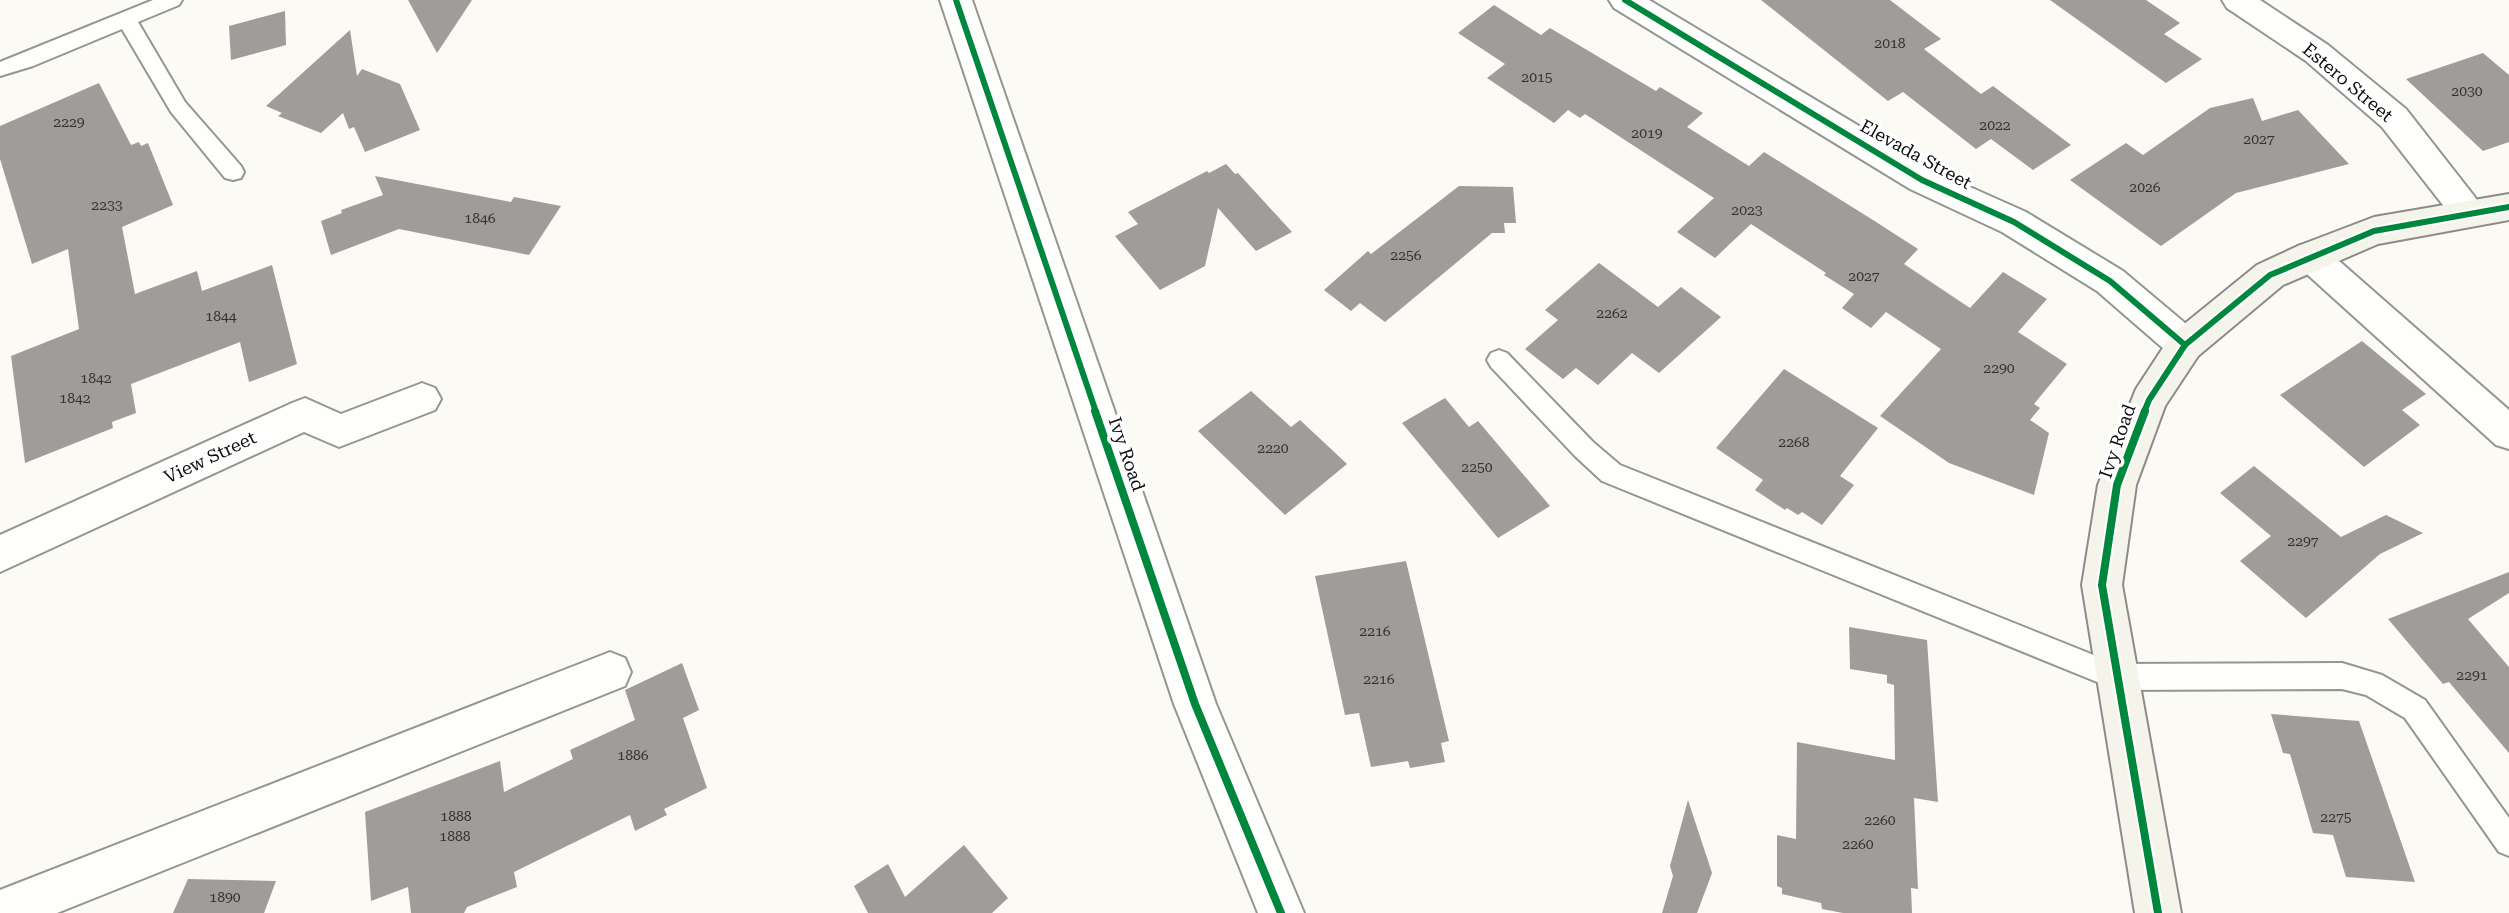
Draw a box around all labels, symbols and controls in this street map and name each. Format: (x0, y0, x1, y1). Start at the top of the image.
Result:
house number: 2018 (1874, 35, 1906, 51)
street label: Estero Street (2299, 38, 2398, 126)
house number: 2015 (1521, 69, 1553, 85)
house number: 2030 (2451, 83, 2483, 99)
house number: 2229 (53, 114, 85, 130)
street label: Elevada Street (1857, 115, 1976, 193)
house number: 2022 (1979, 117, 2011, 133)
house number: 2019 (1631, 125, 1663, 141)
house number: 2027 (2243, 131, 2275, 147)
house number: 2026 (2129, 179, 2161, 195)
house number: 2233 (91, 197, 123, 213)
house number: 2023 (1731, 202, 1763, 218)
house number: 1846 (464, 210, 496, 226)
house number: 2256 (1390, 247, 1422, 263)
house number: 2027 (1848, 268, 1880, 284)
house number: 2262 (1596, 305, 1628, 321)
house number: 1844 (205, 308, 237, 324)
house number: 2290 (1983, 360, 2015, 376)
house number: 1842 (80, 370, 112, 386)
house number: 1842 (59, 390, 91, 406)
street label: Ivy Road (2095, 401, 2140, 481)
street label: Ivy Road (1105, 414, 1150, 494)
street label: View Street (161, 426, 260, 487)
house number: 2268 (1778, 434, 1810, 450)
house number: 2220 (1257, 440, 1289, 456)
house number: 2250 (1461, 459, 1493, 475)
house number: 2297 (2287, 533, 2319, 549)
house number: 2216 (1359, 623, 1391, 639)
house number: 2291 (2456, 667, 2488, 683)
house number: 2216 (1363, 671, 1395, 687)
house number: 1886 (617, 747, 649, 763)
house number: 1888 (440, 808, 472, 824)
house number: 2275 (2320, 809, 2352, 825)
house number: 2260 (1864, 812, 1896, 828)
house number: 1888 (439, 828, 471, 844)
house number: 2260 (1842, 836, 1874, 852)
house number: 1890 (209, 889, 241, 905)

